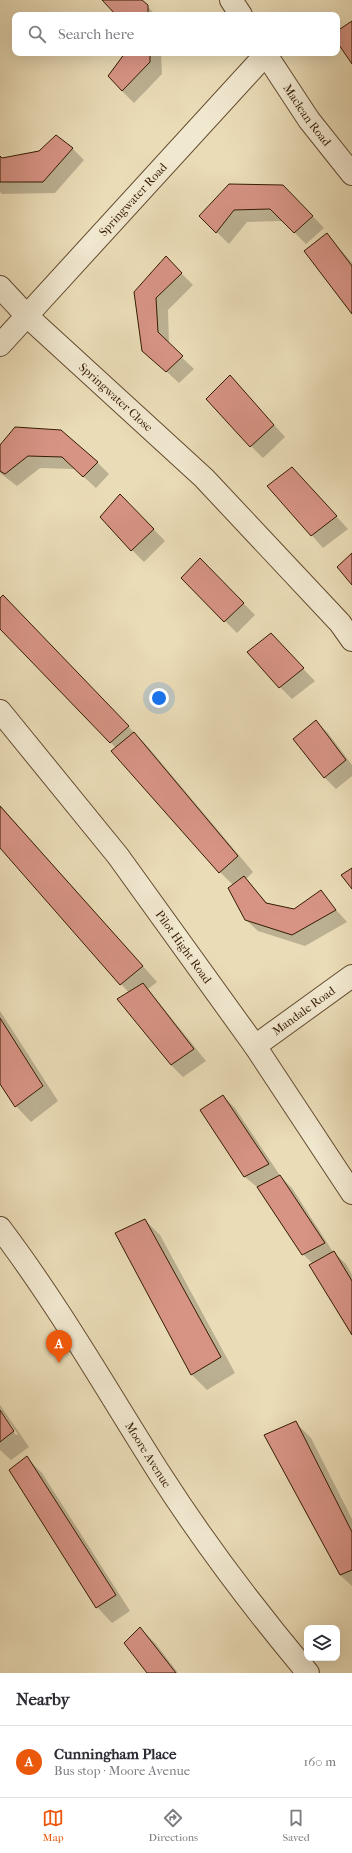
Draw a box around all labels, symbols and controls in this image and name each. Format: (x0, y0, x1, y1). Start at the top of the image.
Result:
search box (12, 12, 340, 56)
icon: search (26, 23, 48, 45)
text: Search here (58, 25, 134, 43)
street label: Maclean Road (280, 81, 334, 149)
street label: Springwater Road (96, 160, 170, 239)
street label: Springwater Close (76, 360, 156, 435)
your location (149, 688, 169, 708)
street label: Pilot Hight Road (153, 908, 215, 986)
street label: Mandale Road (270, 983, 338, 1038)
pin: A (46, 1330, 72, 1363)
street label: Moore Avenue (122, 1419, 174, 1491)
map controls (304, 1625, 340, 1661)
button: layers (304, 1625, 340, 1661)
text: Nearby (16, 1689, 70, 1709)
text: Cunningham Place (54, 1745, 176, 1763)
text: A (25, 1754, 33, 1769)
text: 160 m (304, 1754, 336, 1769)
text: Bus stop · Moore Avenue (54, 1763, 190, 1778)
tab: Map (42, 1807, 64, 1844)
tab: Directions (149, 1807, 198, 1844)
tab: Saved (282, 1807, 310, 1844)

